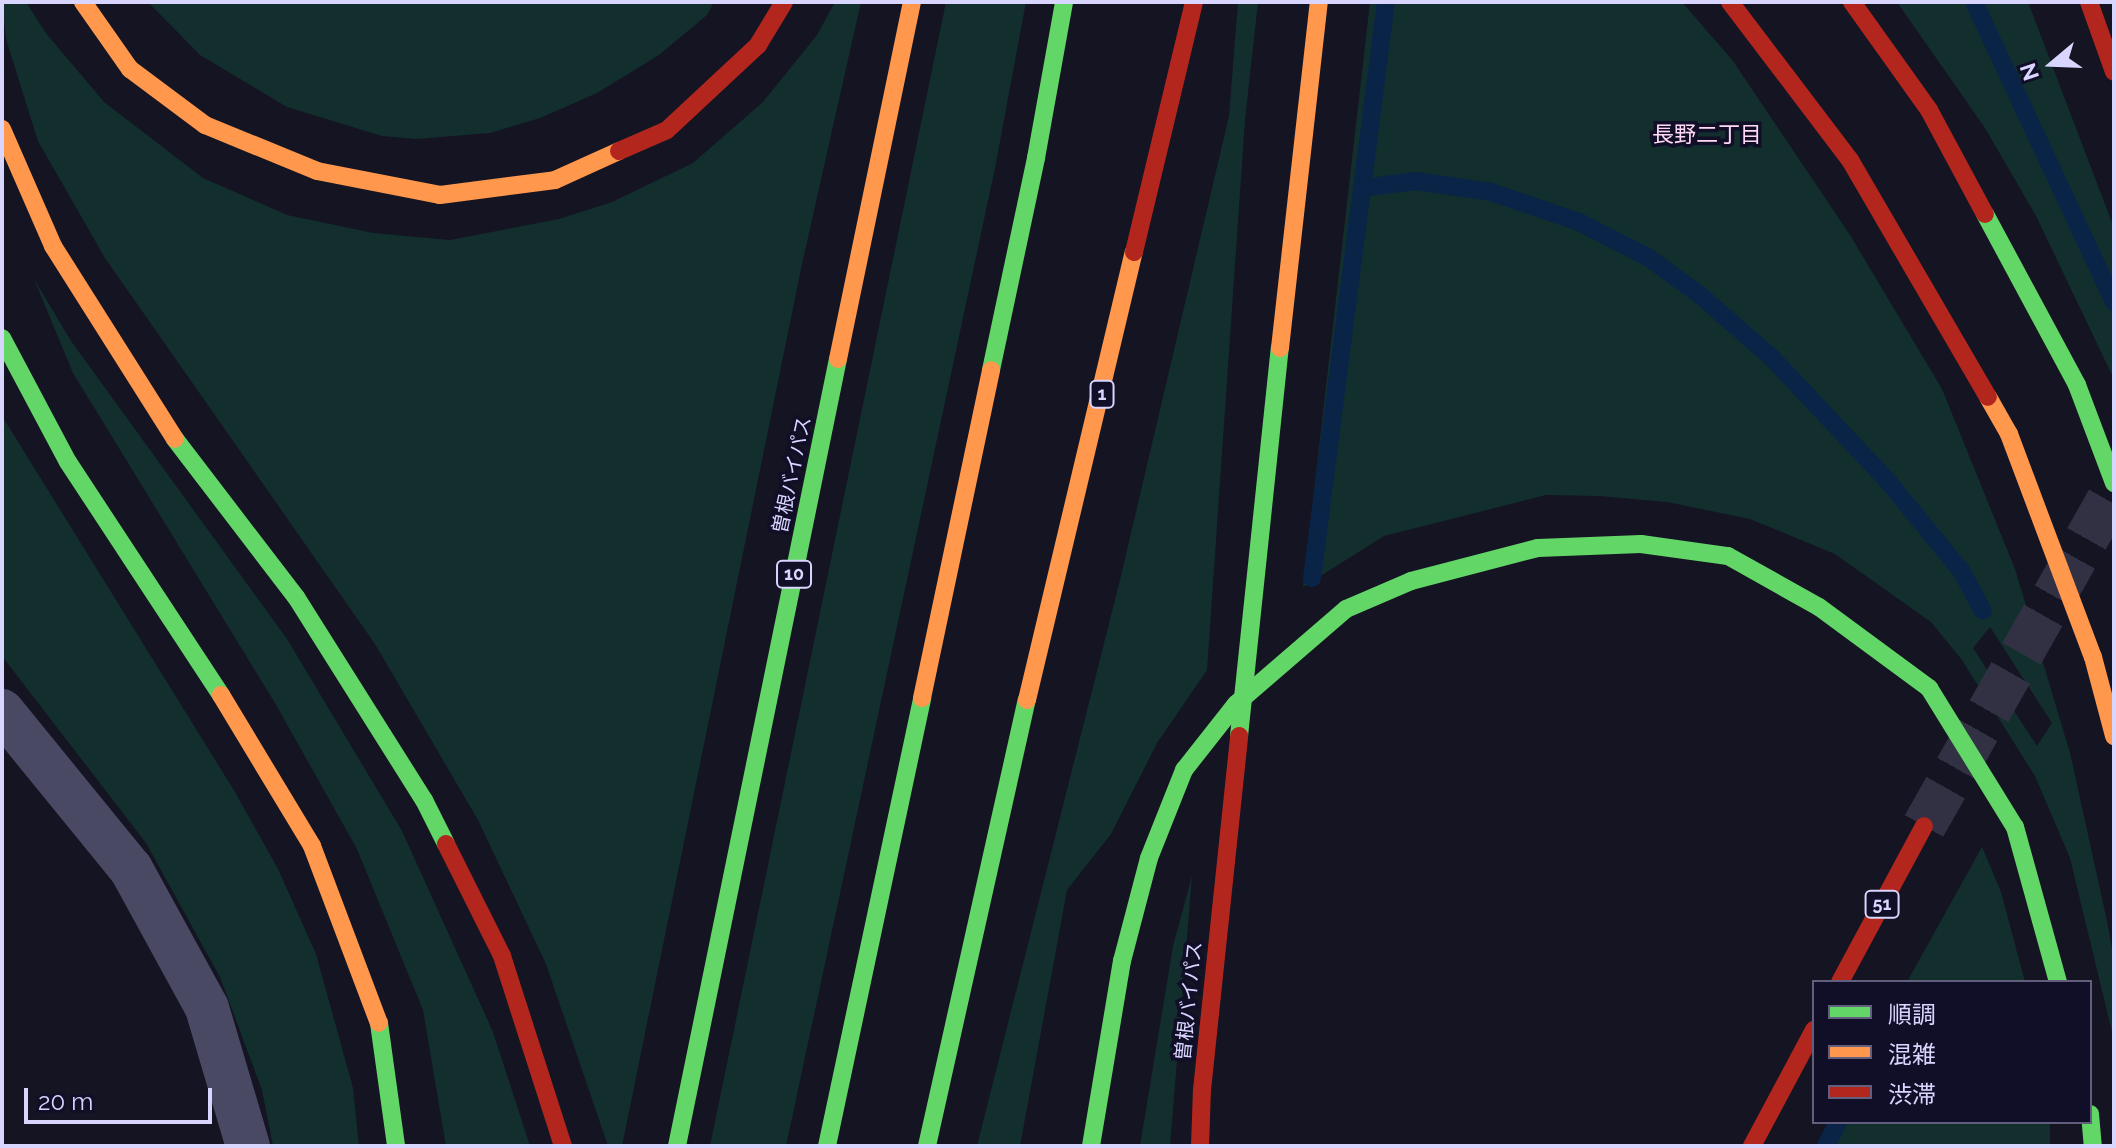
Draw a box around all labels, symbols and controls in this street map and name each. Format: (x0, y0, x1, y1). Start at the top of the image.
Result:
north arrow (2012, 24, 2092, 104)
text: N (2014, 60, 2044, 84)
district label: 長野二丁目 (1652, 122, 1762, 148)
road number: 1 (1088, 380, 1116, 408)
street label: 曽根バイパス (768, 414, 816, 536)
road number: 10 (776, 560, 812, 588)
road number: 51 (1864, 890, 1900, 918)
street label: 曽根バイパス (1171, 940, 1207, 1062)
legend (1812, 980, 2092, 1124)
text: 順調 (1888, 1000, 1936, 1029)
text: 混雑 (1888, 1040, 1936, 1069)
scale bar (28, 1072, 216, 1122)
text: 渋滞 (1888, 1080, 1936, 1109)
text: 20 m (38, 1087, 93, 1116)

